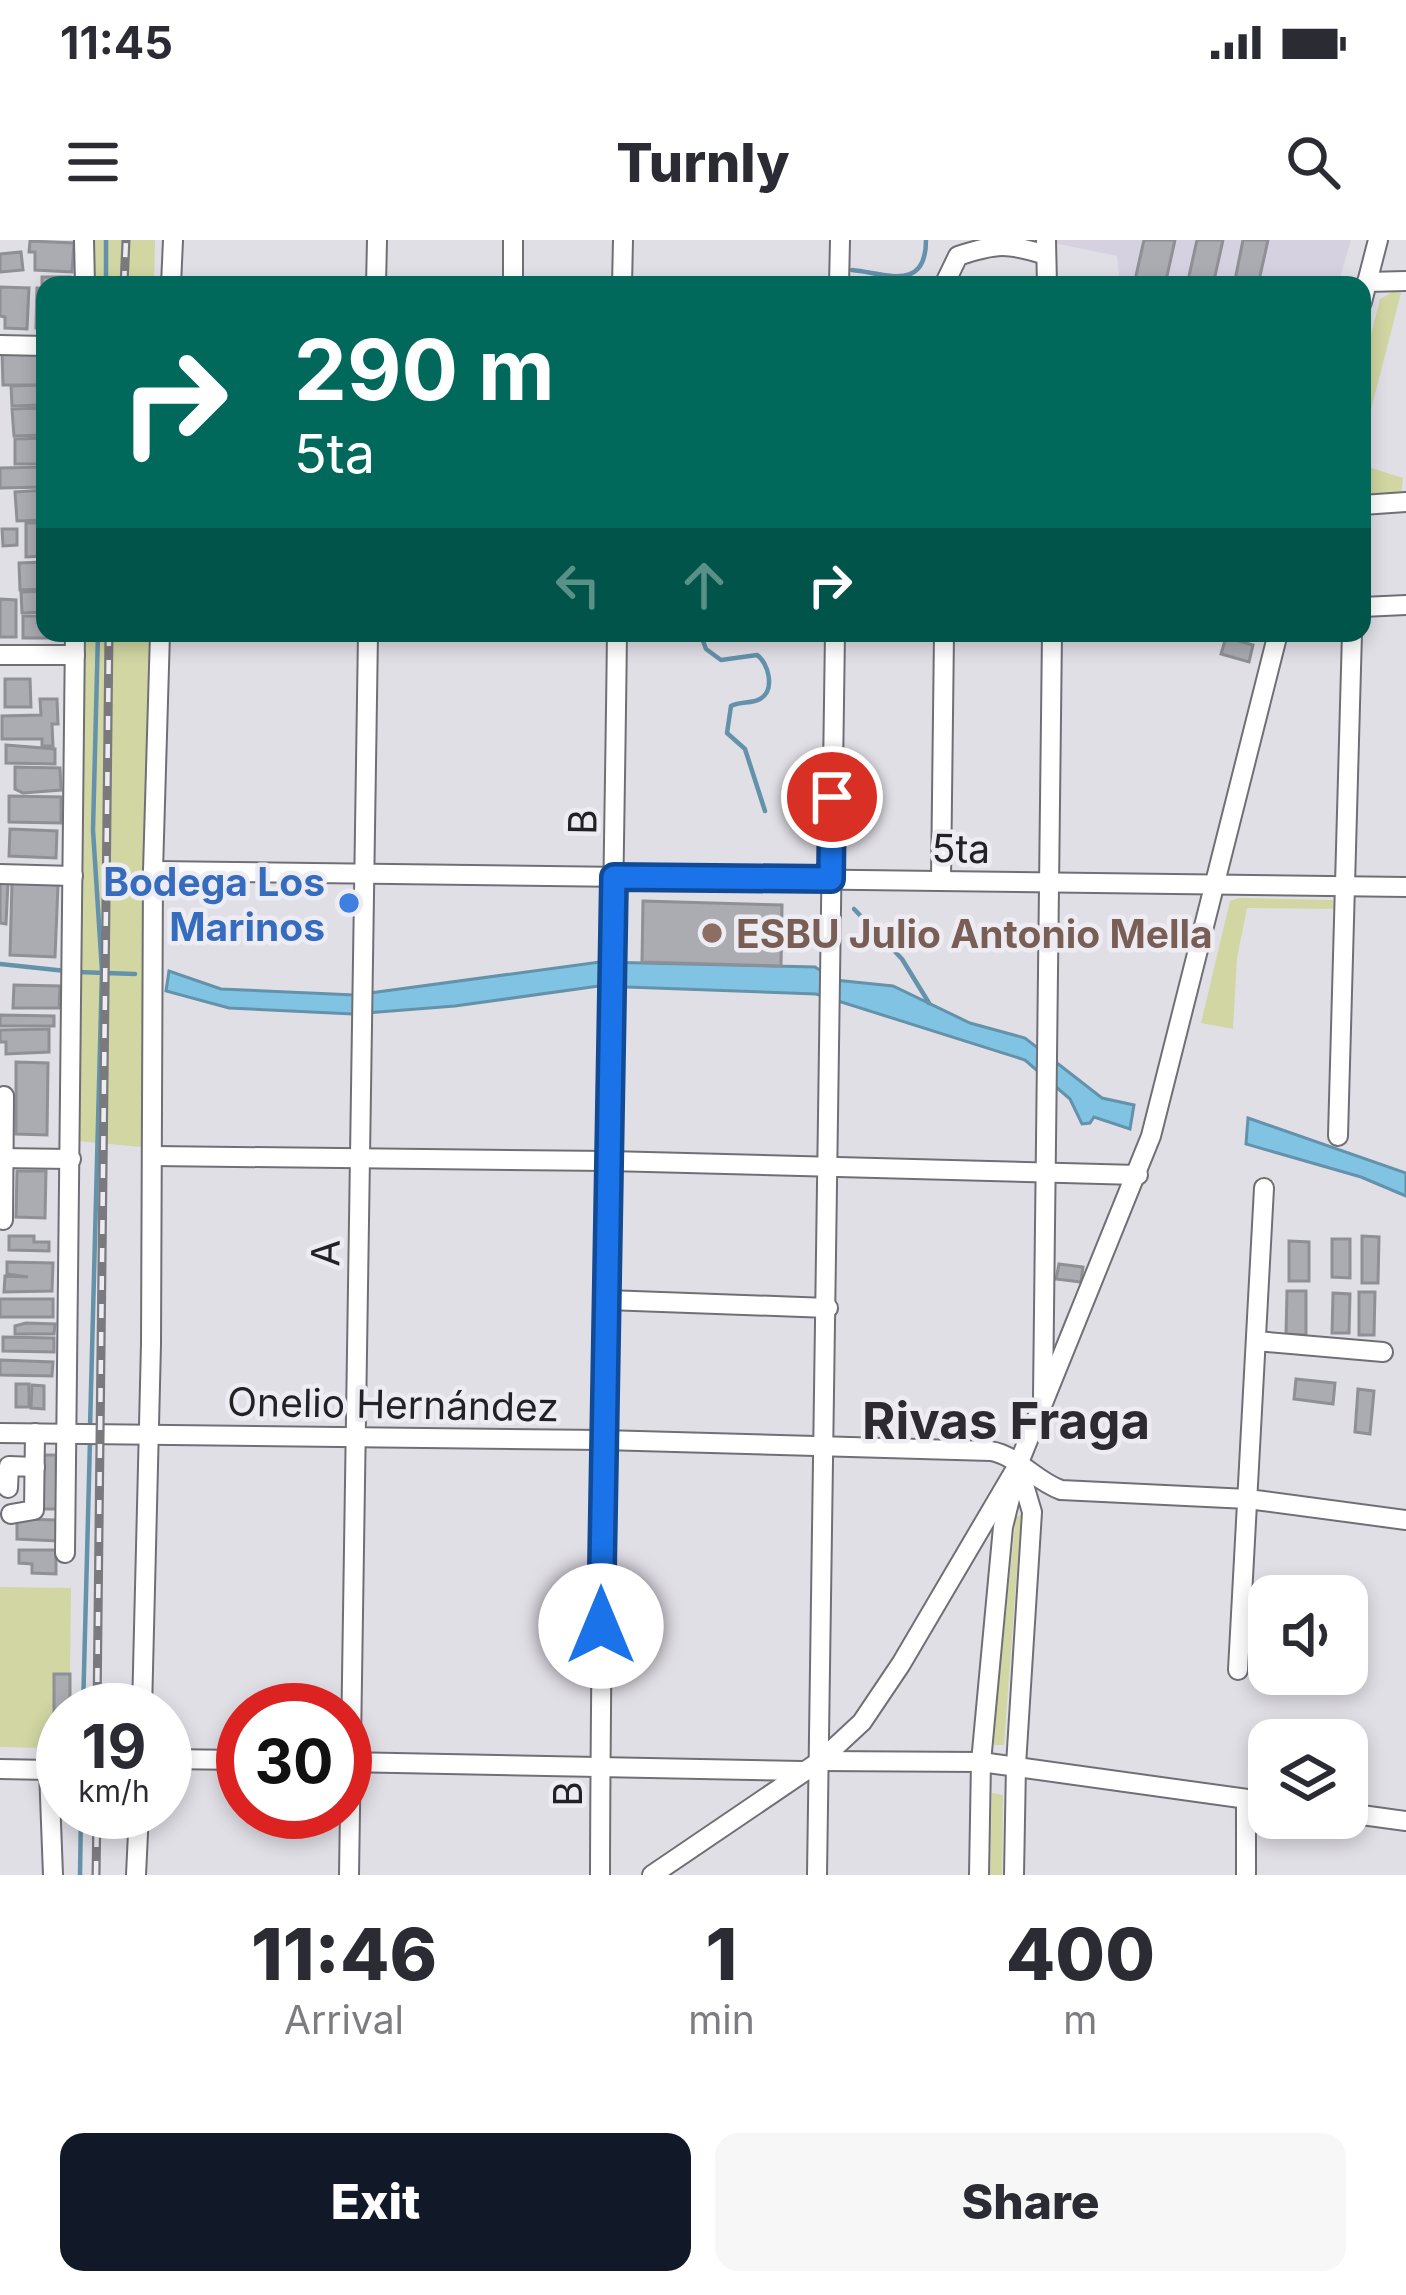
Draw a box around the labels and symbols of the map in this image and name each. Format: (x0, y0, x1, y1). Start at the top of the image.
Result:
pin (781, 746, 883, 848)
street label: B (558, 809, 606, 835)
street label: 5ta (931, 824, 991, 872)
place label: Bodega Los Marinos (103, 858, 325, 950)
marker: Bodega Los Marinos (336, 890, 362, 916)
place label: ESBU Julio Antonio Mella (736, 910, 1213, 957)
marker: ESBU Julio Antonio Mella (699, 920, 725, 946)
street label: A (301, 1239, 349, 1267)
street label: Onelio Hernández (227, 1378, 559, 1430)
district label: Rivas Fraga (862, 1390, 1150, 1451)
position arrow (538, 1563, 664, 1689)
speed limit sign: 30 (216, 1683, 372, 1839)
street label: B (544, 1781, 591, 1807)

